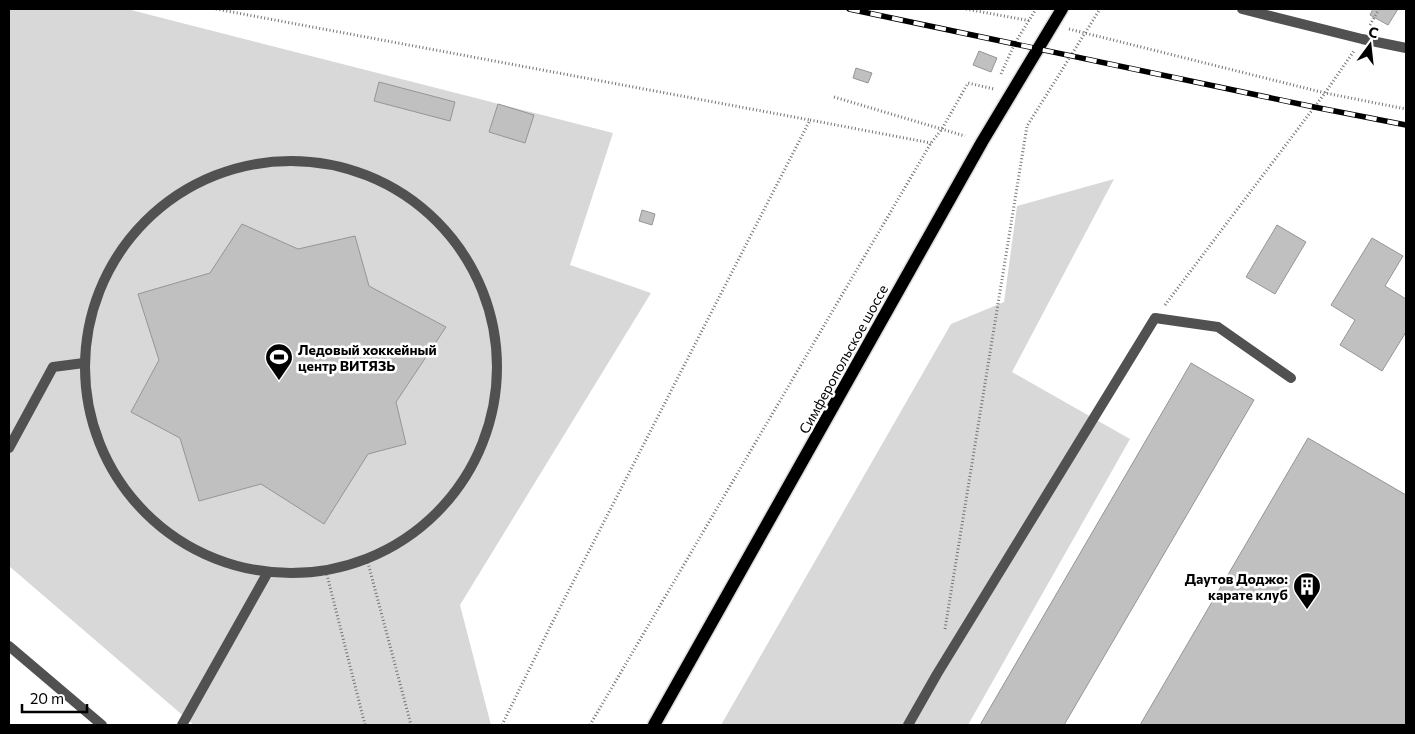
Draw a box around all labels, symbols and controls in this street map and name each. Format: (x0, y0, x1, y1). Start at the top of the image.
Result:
north arrow (1345, 20, 1395, 70)
text: С (1367, 23, 1380, 41)
street label: Симферопольское шоссе (795, 281, 891, 437)
place label: Ледовый хоккейный центр ВИТЯЗЬ (298, 341, 437, 374)
sports icon: Ледовый хоккейный центр ВИТЯЗЬ (264, 342, 294, 381)
place label: Даутов Доджо: карате клуб (1185, 570, 1288, 603)
building icon: Даутов Доджо: карате клуб (1292, 571, 1322, 610)
scale bar (22, 682, 88, 714)
text: 20 m (30, 689, 64, 707)

